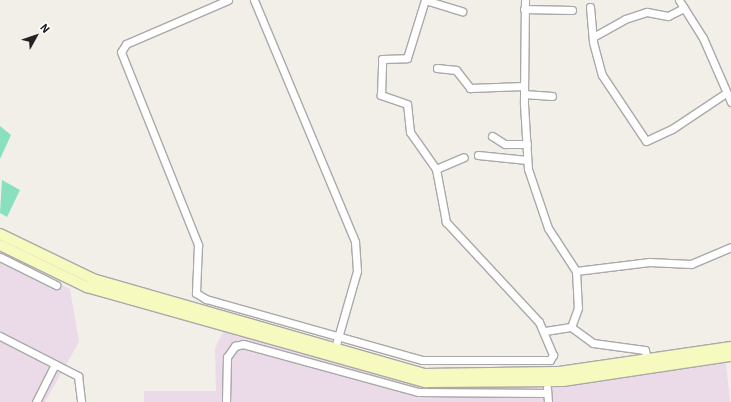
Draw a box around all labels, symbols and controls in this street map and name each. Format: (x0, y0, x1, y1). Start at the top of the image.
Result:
north arrow (16, 16, 56, 56)
text: N (37, 21, 53, 36)

